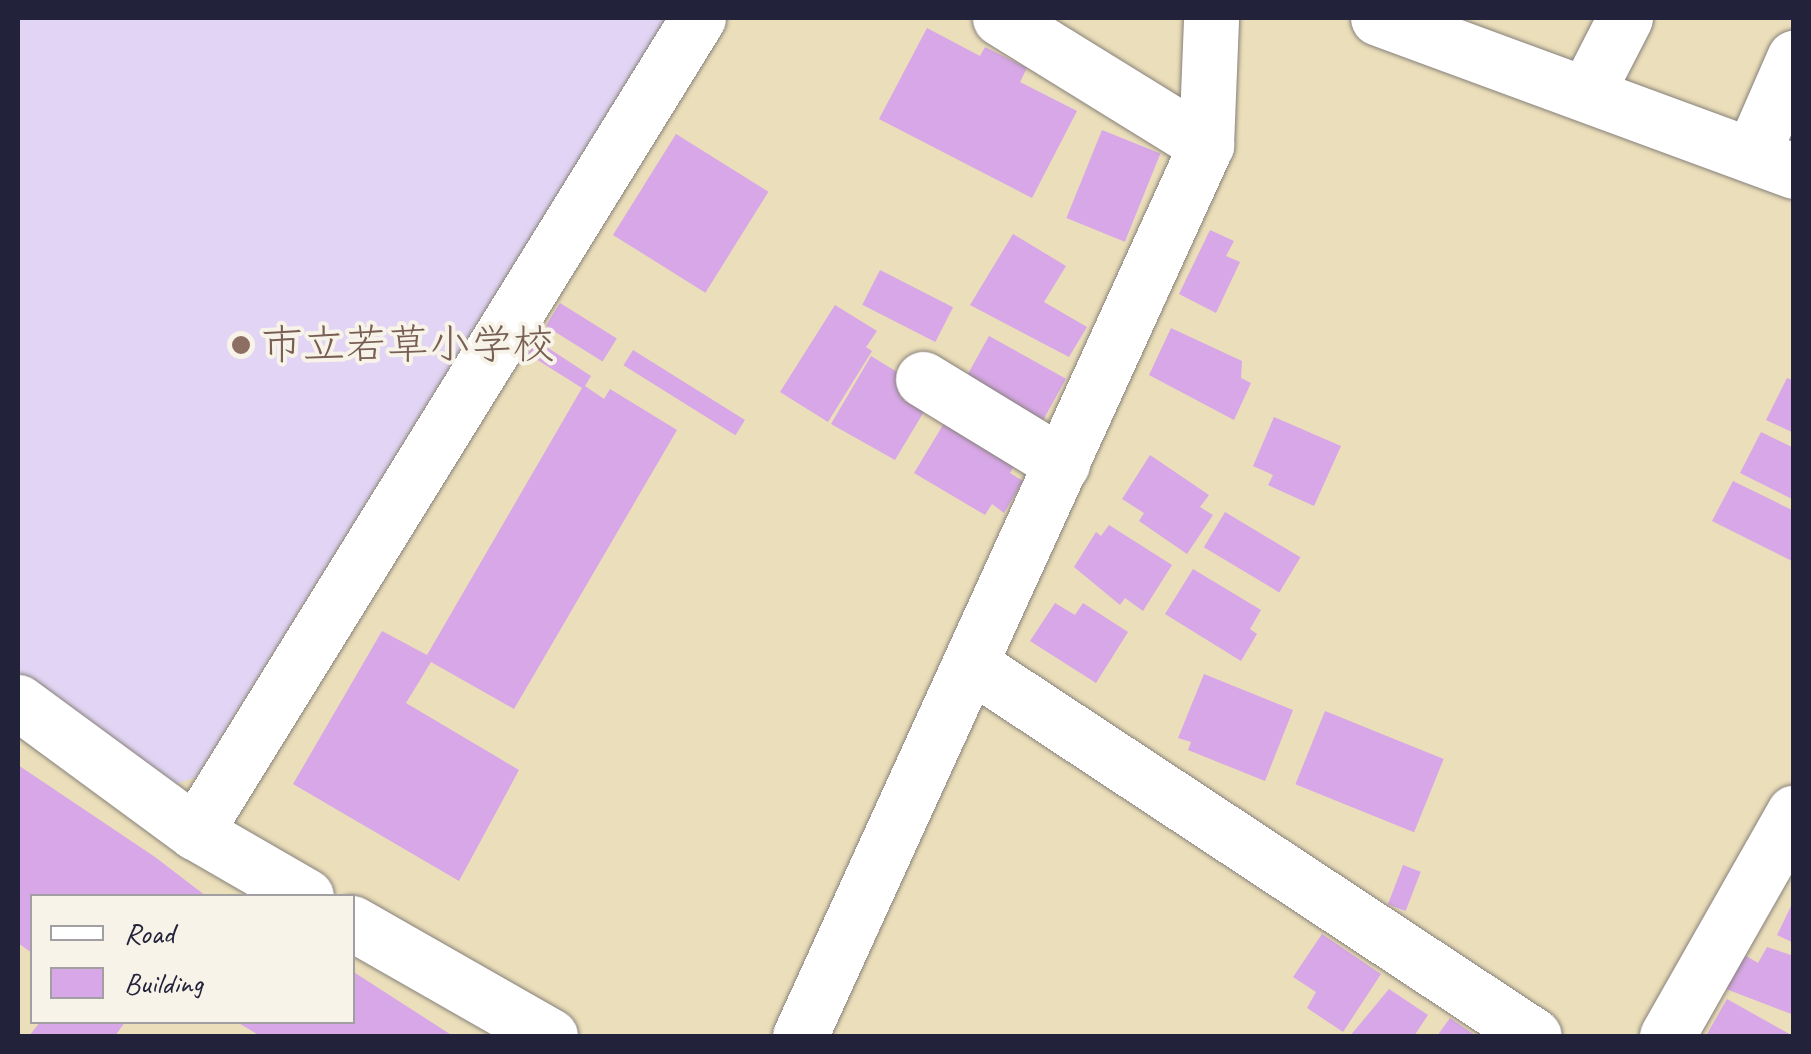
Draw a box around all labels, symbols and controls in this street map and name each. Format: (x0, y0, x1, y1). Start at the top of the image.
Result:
place label: 市立若草小学校 (261, 320, 555, 370)
marker: 市立若草小学校 (230, 334, 252, 356)
legend (30, 894, 355, 1024)
text: Road (124, 914, 174, 952)
text: Building (124, 964, 203, 1002)

